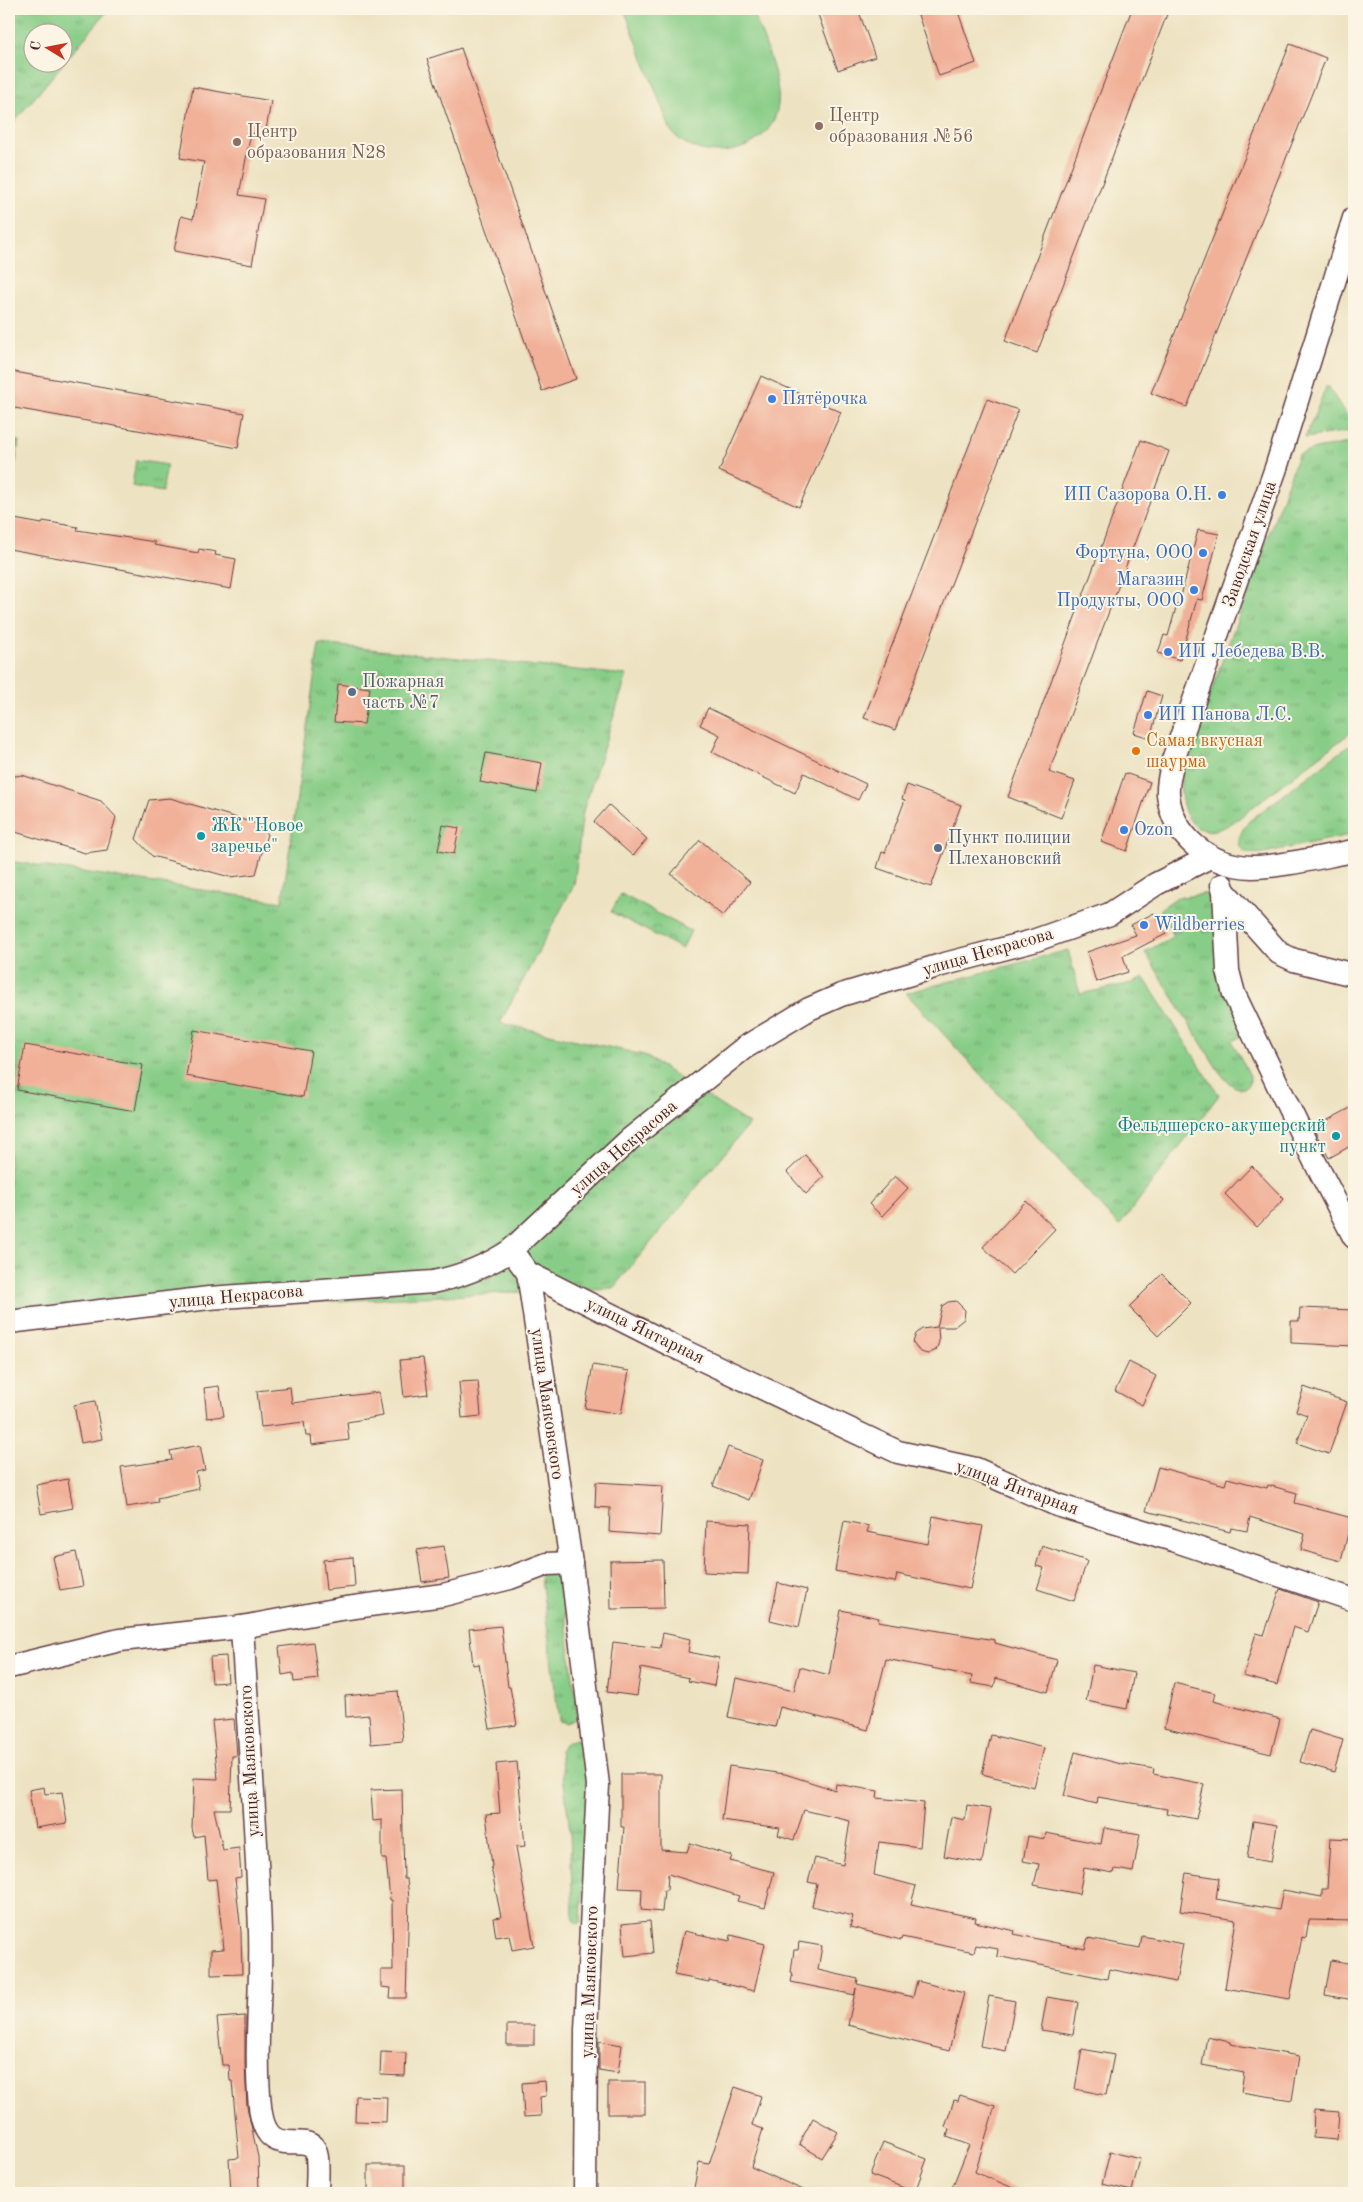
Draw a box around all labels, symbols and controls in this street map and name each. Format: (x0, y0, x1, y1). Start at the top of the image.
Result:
north arrow (22, 22, 72, 72)
text: С (28, 40, 44, 52)
place label: Центр образования №56 (829, 107, 973, 146)
marker: Центр образования №56 (813, 120, 825, 132)
place label: Центр образования N28 (247, 123, 386, 162)
marker: Центр образования N28 (231, 136, 243, 148)
place label: Пятёрочка (782, 390, 868, 408)
marker: Пятёрочка (766, 393, 778, 405)
street label: Заводская улица (1220, 478, 1280, 609)
place label: ИП Сазорова О.Н. (1064, 486, 1212, 504)
marker: ИП Сазорова О.Н. (1216, 489, 1228, 501)
place label: Фортуна, ООО (1075, 544, 1193, 562)
marker: Фортуна, ООО (1197, 547, 1209, 559)
place label: Магазин Продукты, ООО (1056, 571, 1184, 610)
marker: Магазин Продукты, ООО (1188, 584, 1200, 596)
place label: ИП Лебедева В.В. (1178, 643, 1325, 661)
marker: ИП Лебедева В.В. (1162, 646, 1174, 658)
place label: Пожарная часть №7 (362, 673, 444, 712)
marker: Пожарная часть №7 (346, 686, 358, 698)
place label: ИП Панова Л.С. (1158, 706, 1292, 724)
marker: ИП Панова Л.С. (1142, 709, 1154, 721)
place label: Самая вкусная шаурма (1146, 732, 1263, 771)
marker: Самая вкусная шаурма (1130, 745, 1142, 757)
place label: ЖК "Новое заречье" (211, 817, 303, 856)
place label: Ozon (1134, 821, 1173, 839)
marker: Ozon (1118, 824, 1130, 836)
place label: Пункт полиции Плехановский (948, 829, 1071, 868)
marker: ЖК "Новое заречье" (195, 830, 207, 842)
marker: Пункт полиции Плехановский (932, 842, 944, 854)
place label: Wildberries (1154, 916, 1245, 934)
marker: Wildberries (1138, 919, 1150, 931)
street label: улица Некрасова (921, 925, 1056, 979)
street label: улица Некрасова (567, 1097, 681, 1199)
place label: Фельдшерско-акушерский пункт (1117, 1117, 1326, 1156)
marker: Фельдшерско-акушерский пункт (1330, 1130, 1342, 1142)
street label: улица Некрасова (168, 1282, 304, 1312)
street label: улица Янтарная (583, 1295, 707, 1367)
street label: улица Маяковского (527, 1327, 567, 1481)
street label: улица Янтарная (953, 1457, 1081, 1519)
street label: улица Маяковского (237, 1684, 263, 1838)
street label: улица Маяковского (578, 1905, 602, 2059)

